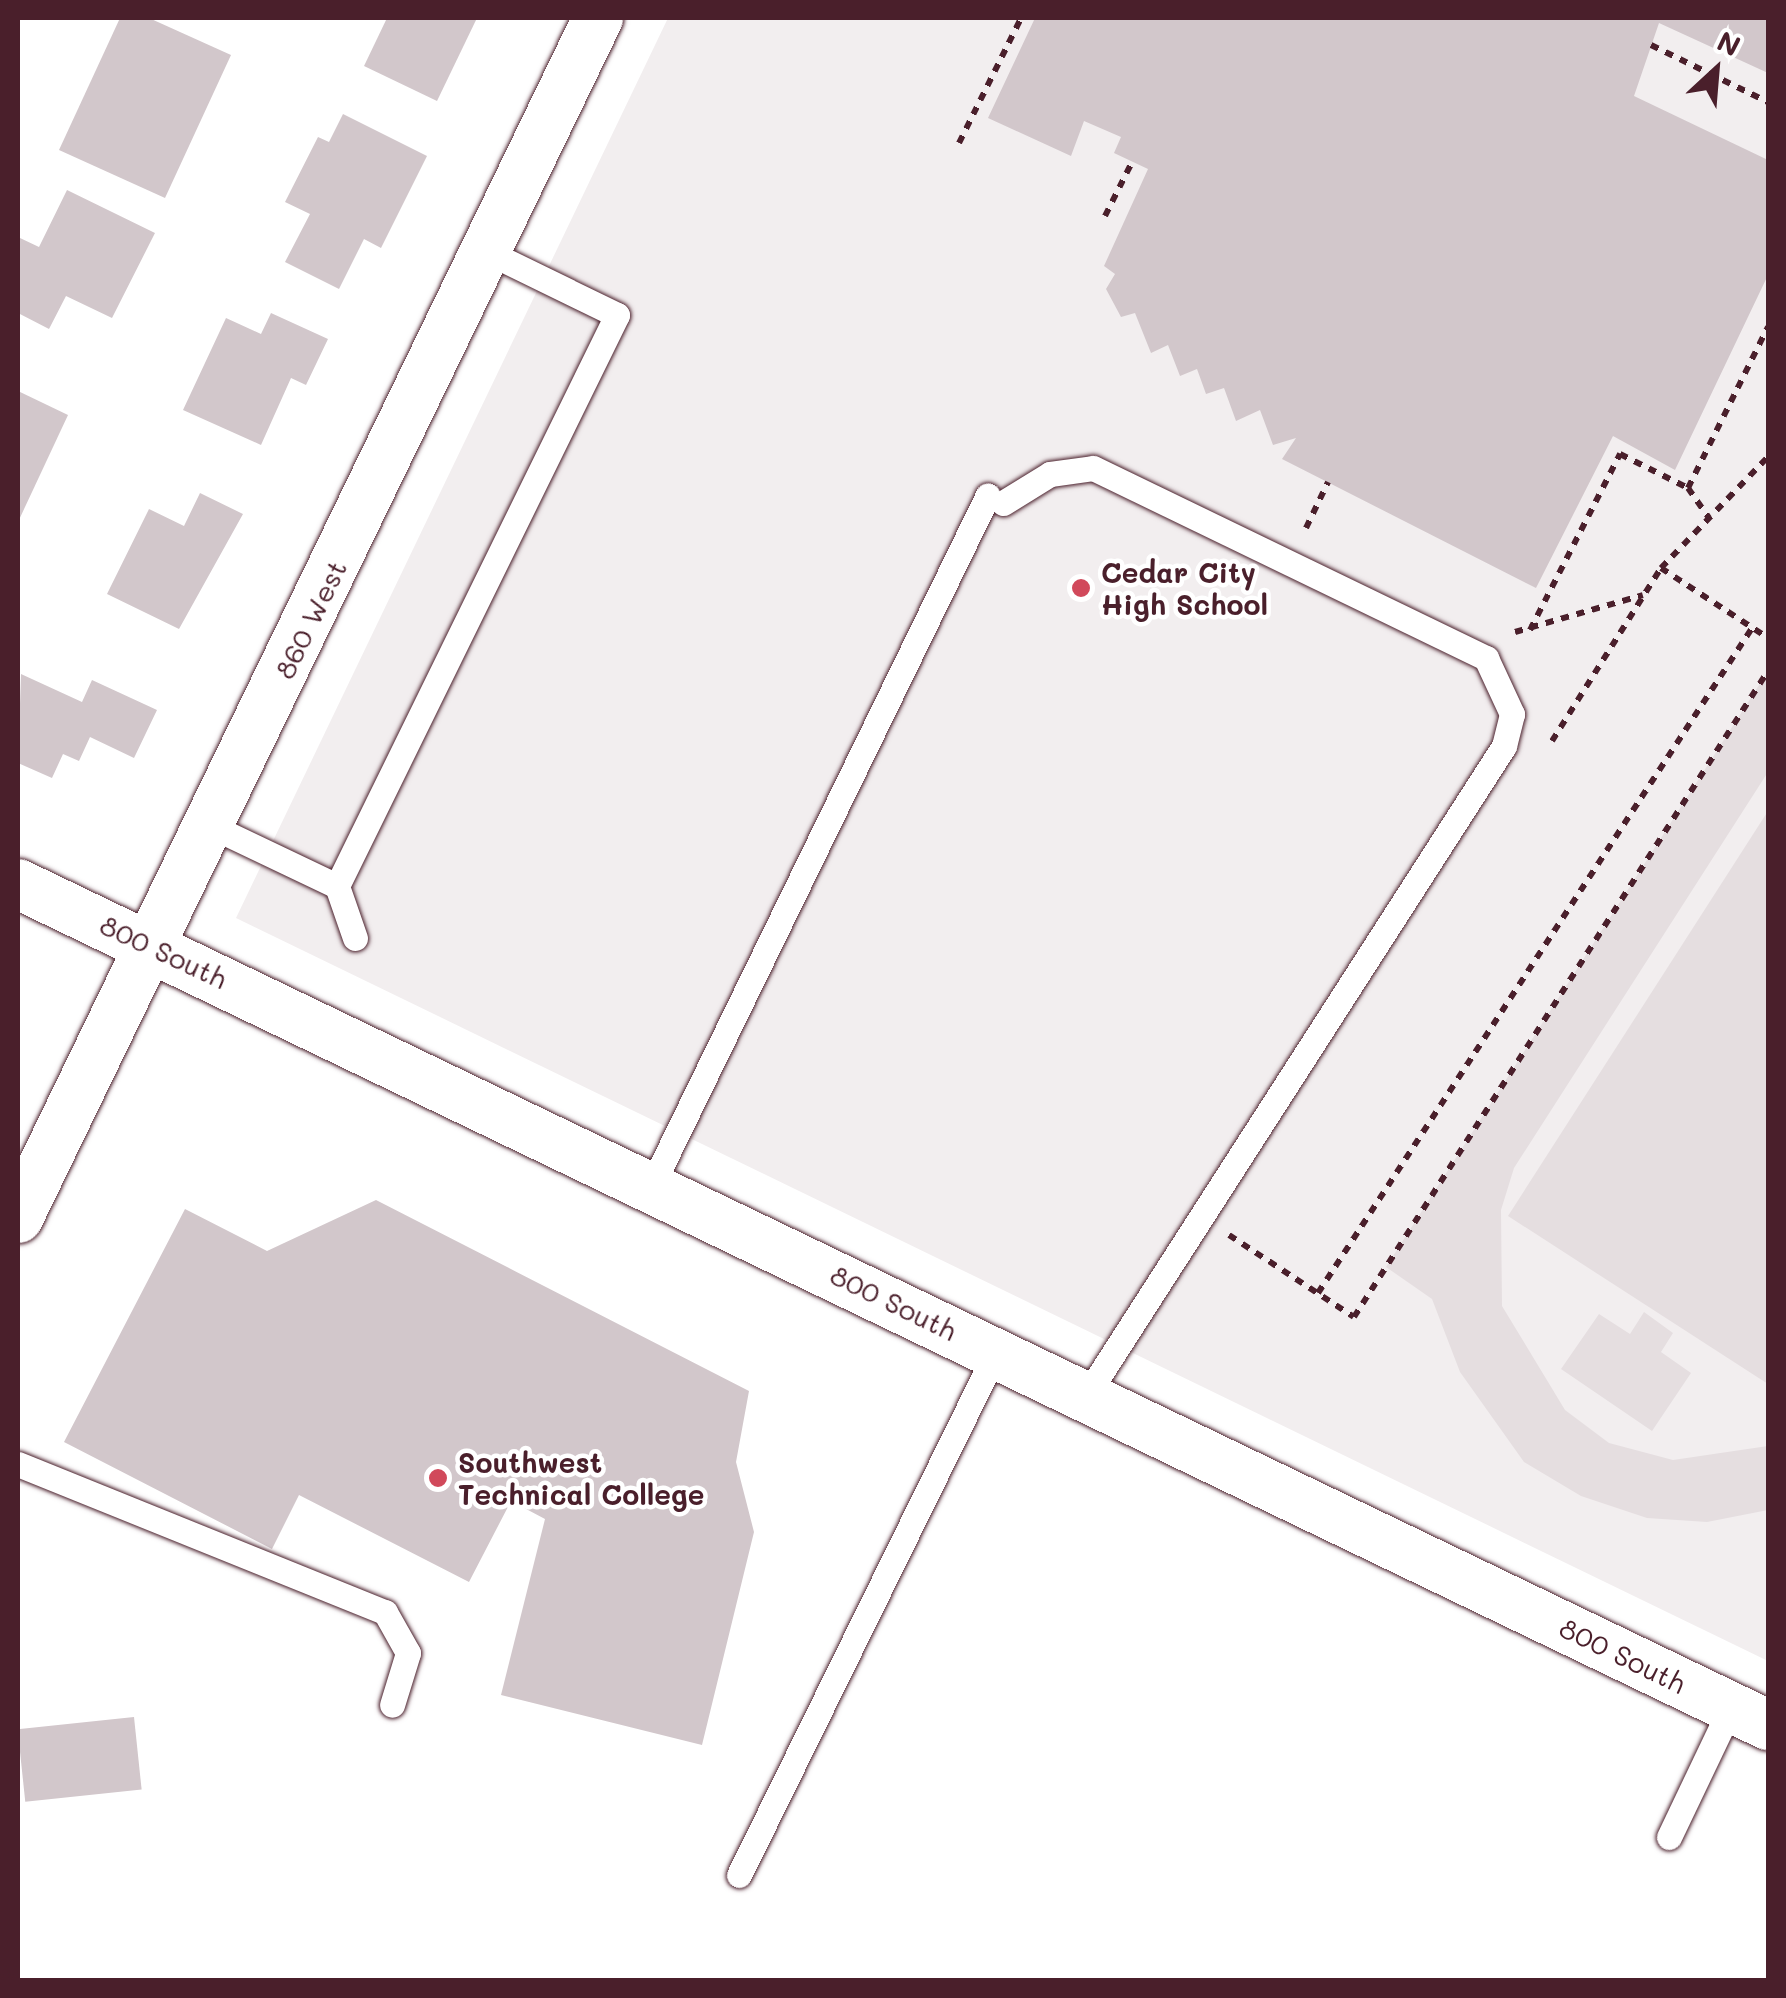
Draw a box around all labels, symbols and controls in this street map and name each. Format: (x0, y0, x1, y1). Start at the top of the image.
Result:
north arrow (1666, 20, 1766, 120)
text: N (1712, 22, 1747, 64)
street label: 860 West (267, 554, 353, 684)
place label: Cedar City High School (1101, 555, 1268, 621)
marker: Cedar City High School (1070, 577, 1092, 599)
street label: 800 South (95, 907, 233, 995)
street label: 800 South (825, 1257, 963, 1347)
place label: Southwest Technical College (458, 1445, 704, 1511)
marker: Southwest Technical College (427, 1467, 449, 1489)
street label: 800 South (1554, 1610, 1692, 1700)

